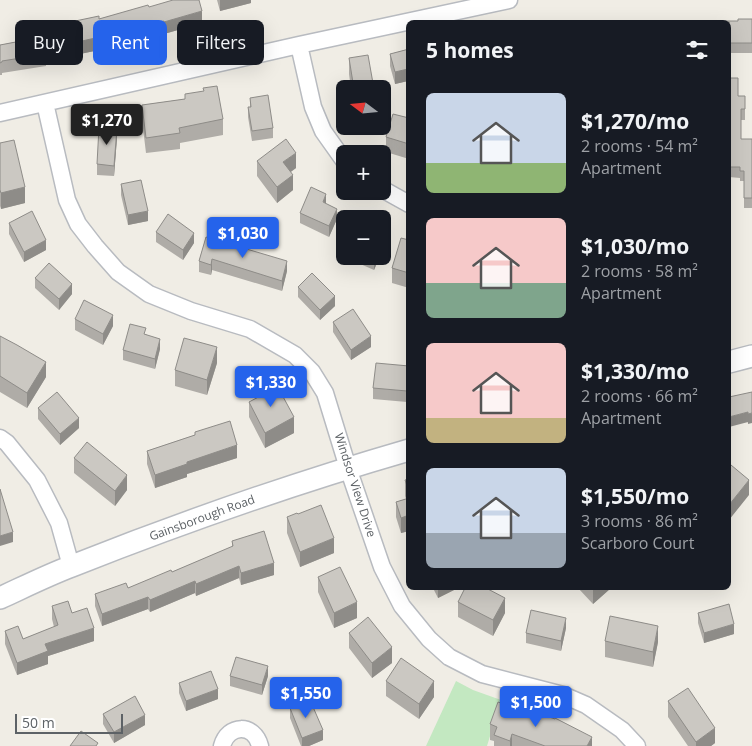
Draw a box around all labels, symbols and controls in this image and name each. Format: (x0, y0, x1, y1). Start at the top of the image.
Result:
chip: Buy (15, 20, 83, 65)
chip: Rent (93, 20, 167, 65)
chip: Filters (177, 20, 264, 65)
text: 5 homes (426, 36, 514, 64)
icon: filters (683, 36, 711, 64)
north arrow (336, 80, 391, 135)
map controls (336, 80, 391, 265)
pin: $1,270 (66, 104, 148, 146)
text: $1,270/mo (581, 107, 689, 135)
text: $1,270 (82, 109, 132, 131)
icon: home (466, 113, 526, 173)
text: 2 rooms · 54 m² (581, 135, 698, 157)
button: + (336, 145, 391, 200)
text: Apartment (581, 157, 661, 179)
button: − (336, 210, 391, 265)
pin: $1,030 (202, 216, 284, 259)
text: $1,030 (218, 222, 268, 244)
text: $1,030/mo (581, 232, 689, 260)
icon: home (466, 238, 526, 298)
text: 2 rooms · 58 m² (581, 260, 698, 282)
text: Apartment (581, 282, 661, 304)
text: $1,330/mo (581, 357, 689, 385)
icon: home (466, 363, 526, 423)
pin: $1,330 (230, 366, 312, 408)
text: $1,330 (246, 371, 296, 393)
text: 2 rooms · 66 m² (581, 385, 698, 407)
text: Apartment (581, 407, 661, 429)
street label: Windsor View Drive (331, 431, 380, 539)
text: $1,550/mo (581, 482, 689, 510)
icon: home (466, 488, 526, 548)
street label: Gainsborough Road (147, 491, 257, 545)
text: 3 rooms · 86 m² (581, 510, 698, 532)
text: Scarboro Court (581, 532, 694, 554)
pin: $1,550 (265, 676, 347, 719)
text: $1,550 (281, 682, 331, 704)
pin: $1,500 (495, 686, 577, 728)
text: $1,500 (511, 691, 561, 713)
scale bar (15, 711, 122, 734)
text: 50 m (22, 713, 55, 732)

